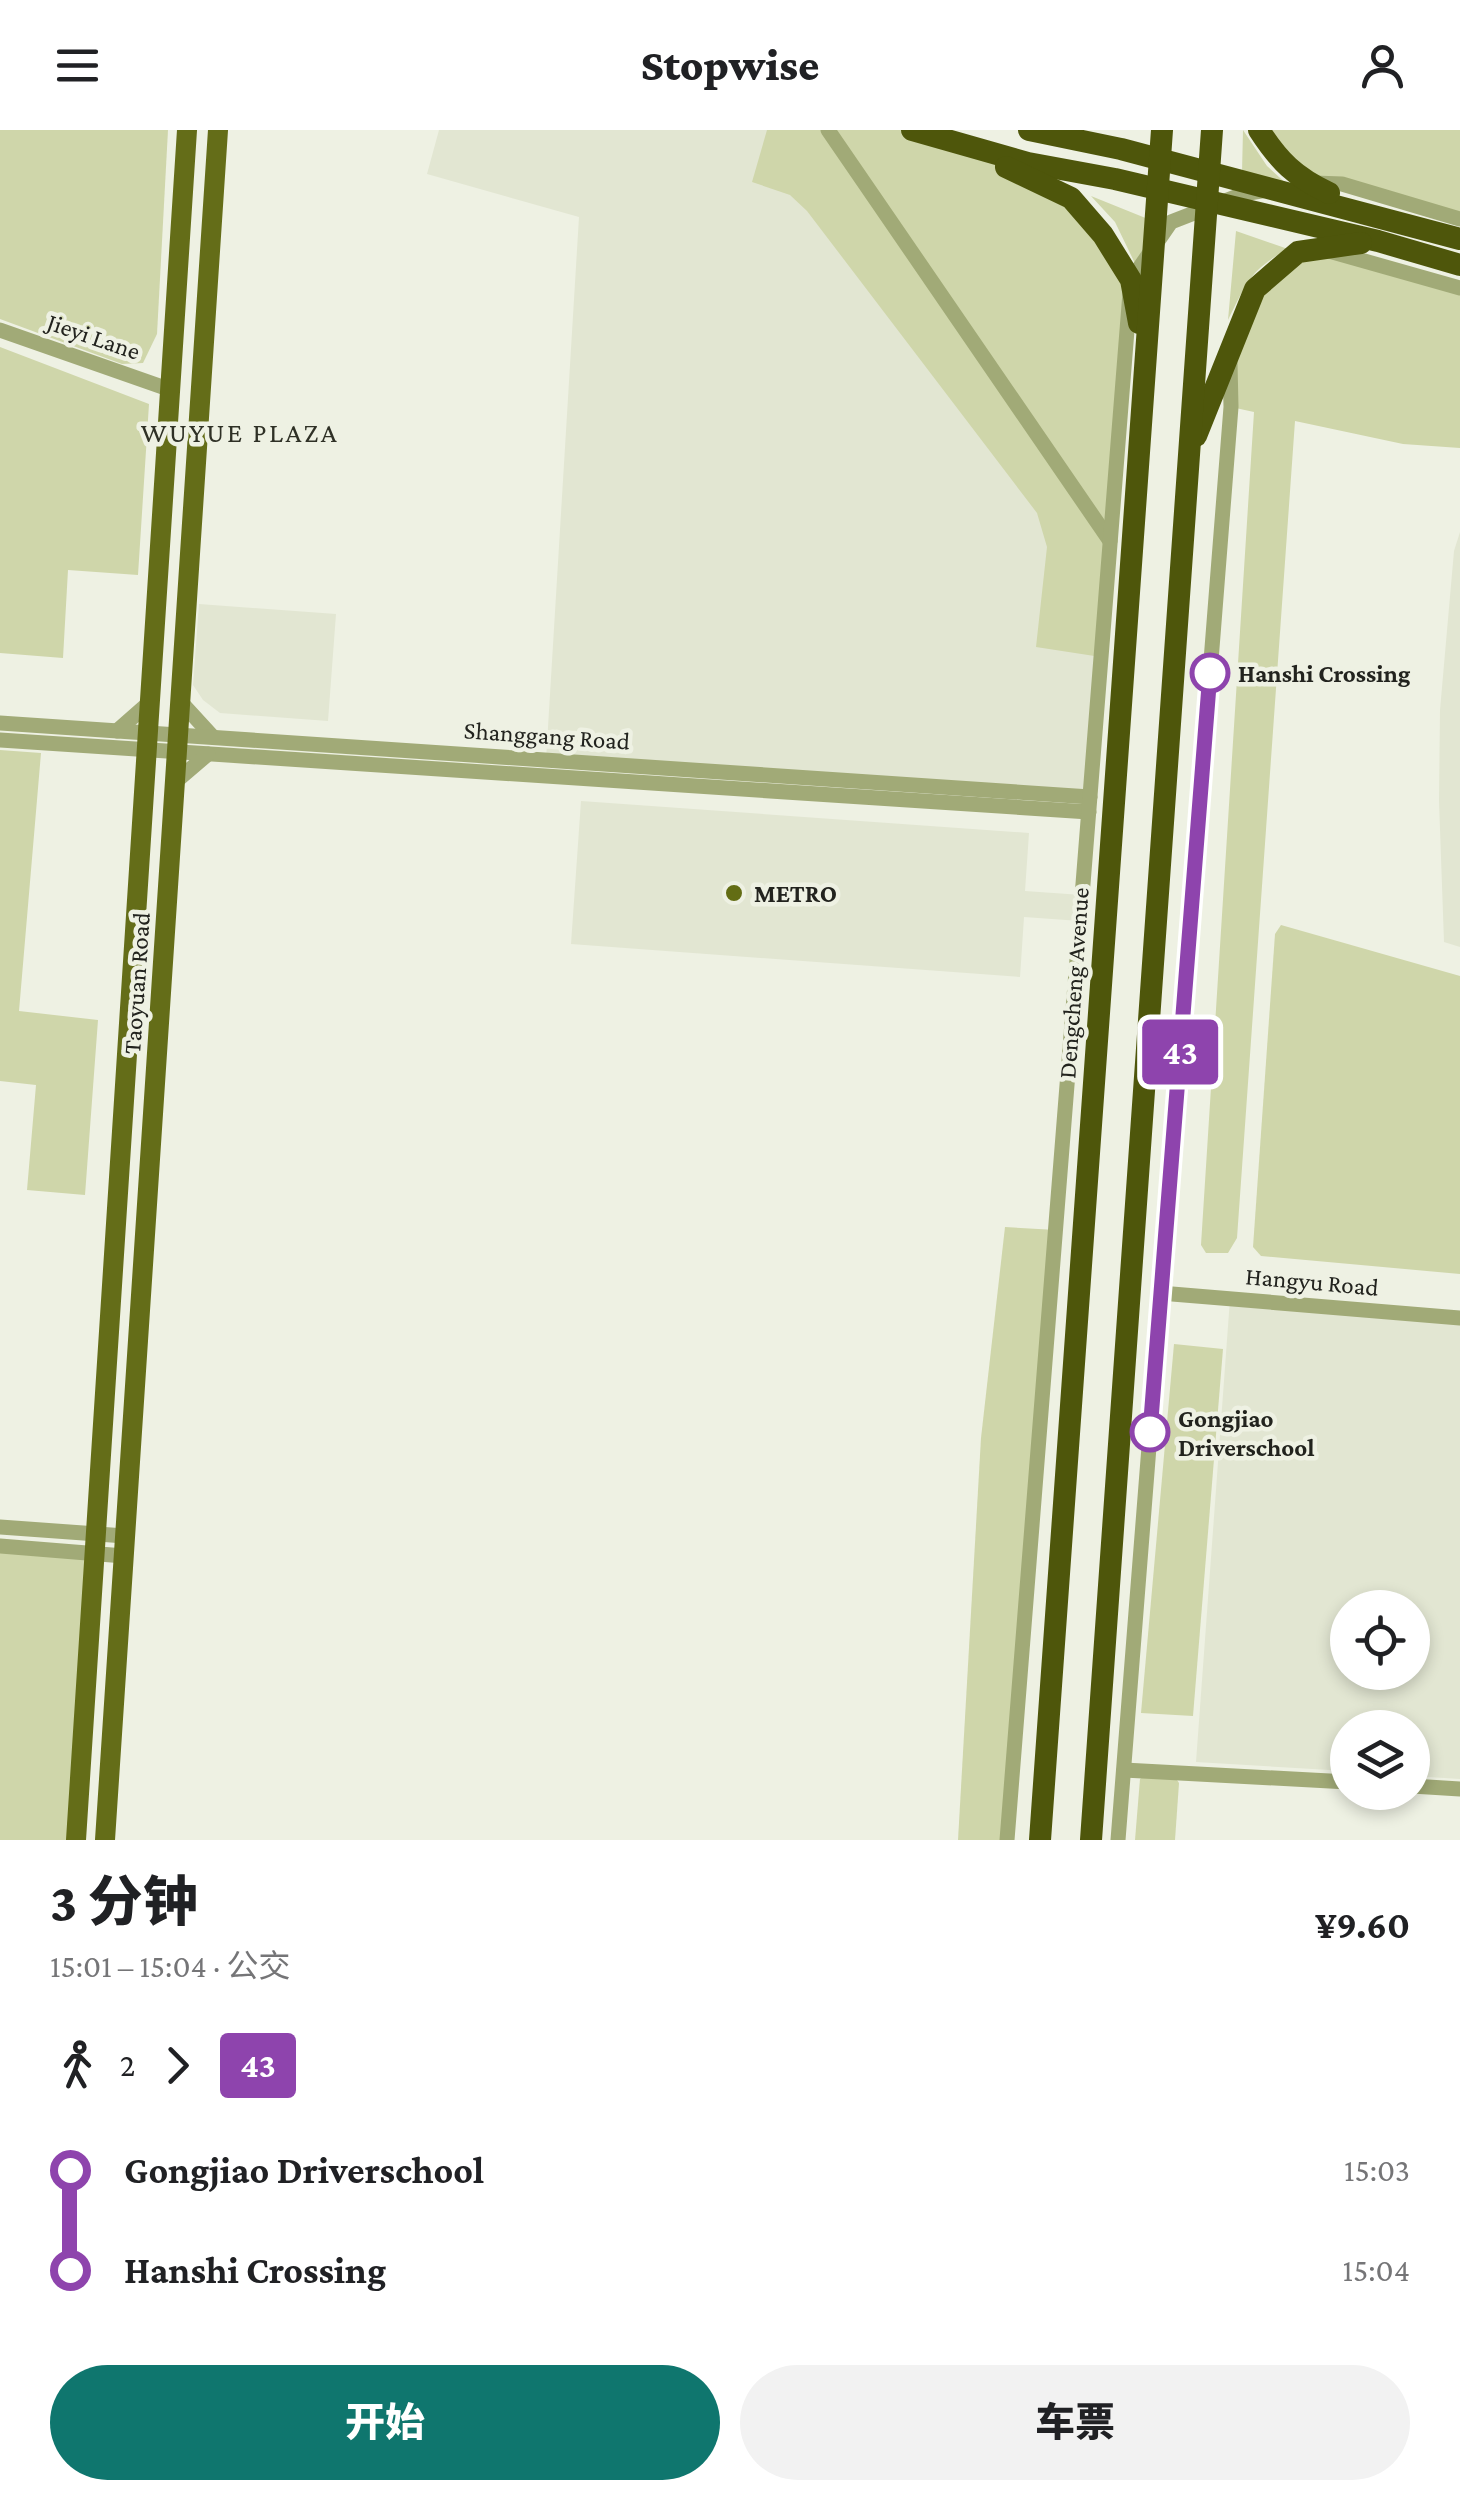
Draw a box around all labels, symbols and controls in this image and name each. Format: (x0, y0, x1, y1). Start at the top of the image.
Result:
icon: menu (50, 38, 105, 93)
icon: person (1355, 38, 1410, 93)
text: Stopwise (641, 40, 819, 90)
street label: Jieyi Lane (42, 307, 144, 366)
district label: WUYUE PLAZA (141, 417, 339, 448)
marker: Hanshi Crossing (1191, 654, 1229, 692)
place label: Hanshi Crossing (1238, 660, 1411, 687)
street label: Shanggang Road (463, 716, 631, 756)
place label: METRO (754, 880, 837, 907)
marker: METRO (723, 882, 745, 904)
street label: Dengcheng Avenue (1053, 887, 1095, 1080)
street label: Taoyuan Road (118, 911, 156, 1055)
line badge: 43 (1135, 1020, 1225, 1084)
text: 43 (1162, 1033, 1198, 1072)
street label: Hangyu Road (1244, 1262, 1380, 1302)
place label: Gongjiao Driverschool (1178, 1405, 1315, 1461)
marker: Gongjiao Driverschool (1131, 1413, 1169, 1451)
map controls (1330, 1590, 1430, 1810)
button: locate (1330, 1590, 1430, 1690)
button: layers (1330, 1710, 1430, 1810)
text: 3 分钟 (50, 1872, 198, 1933)
text: ¥9.60 (1315, 1904, 1410, 1946)
text: 15:01 – 15:04 · 公交 (50, 1948, 291, 1984)
icon: walk (50, 2038, 105, 2093)
icon: forward (150, 2038, 205, 2093)
text: 43 (240, 2046, 276, 2085)
text: 2 (120, 2047, 135, 2083)
text: Gongjiao Driverschool (124, 2149, 484, 2191)
text: 15:03 (1344, 2152, 1410, 2188)
text: Hanshi Crossing (124, 2249, 386, 2291)
text: 15:04 (1343, 2252, 1410, 2288)
button: 开始 (50, 2365, 720, 2480)
button: 车票 (740, 2365, 1410, 2480)

